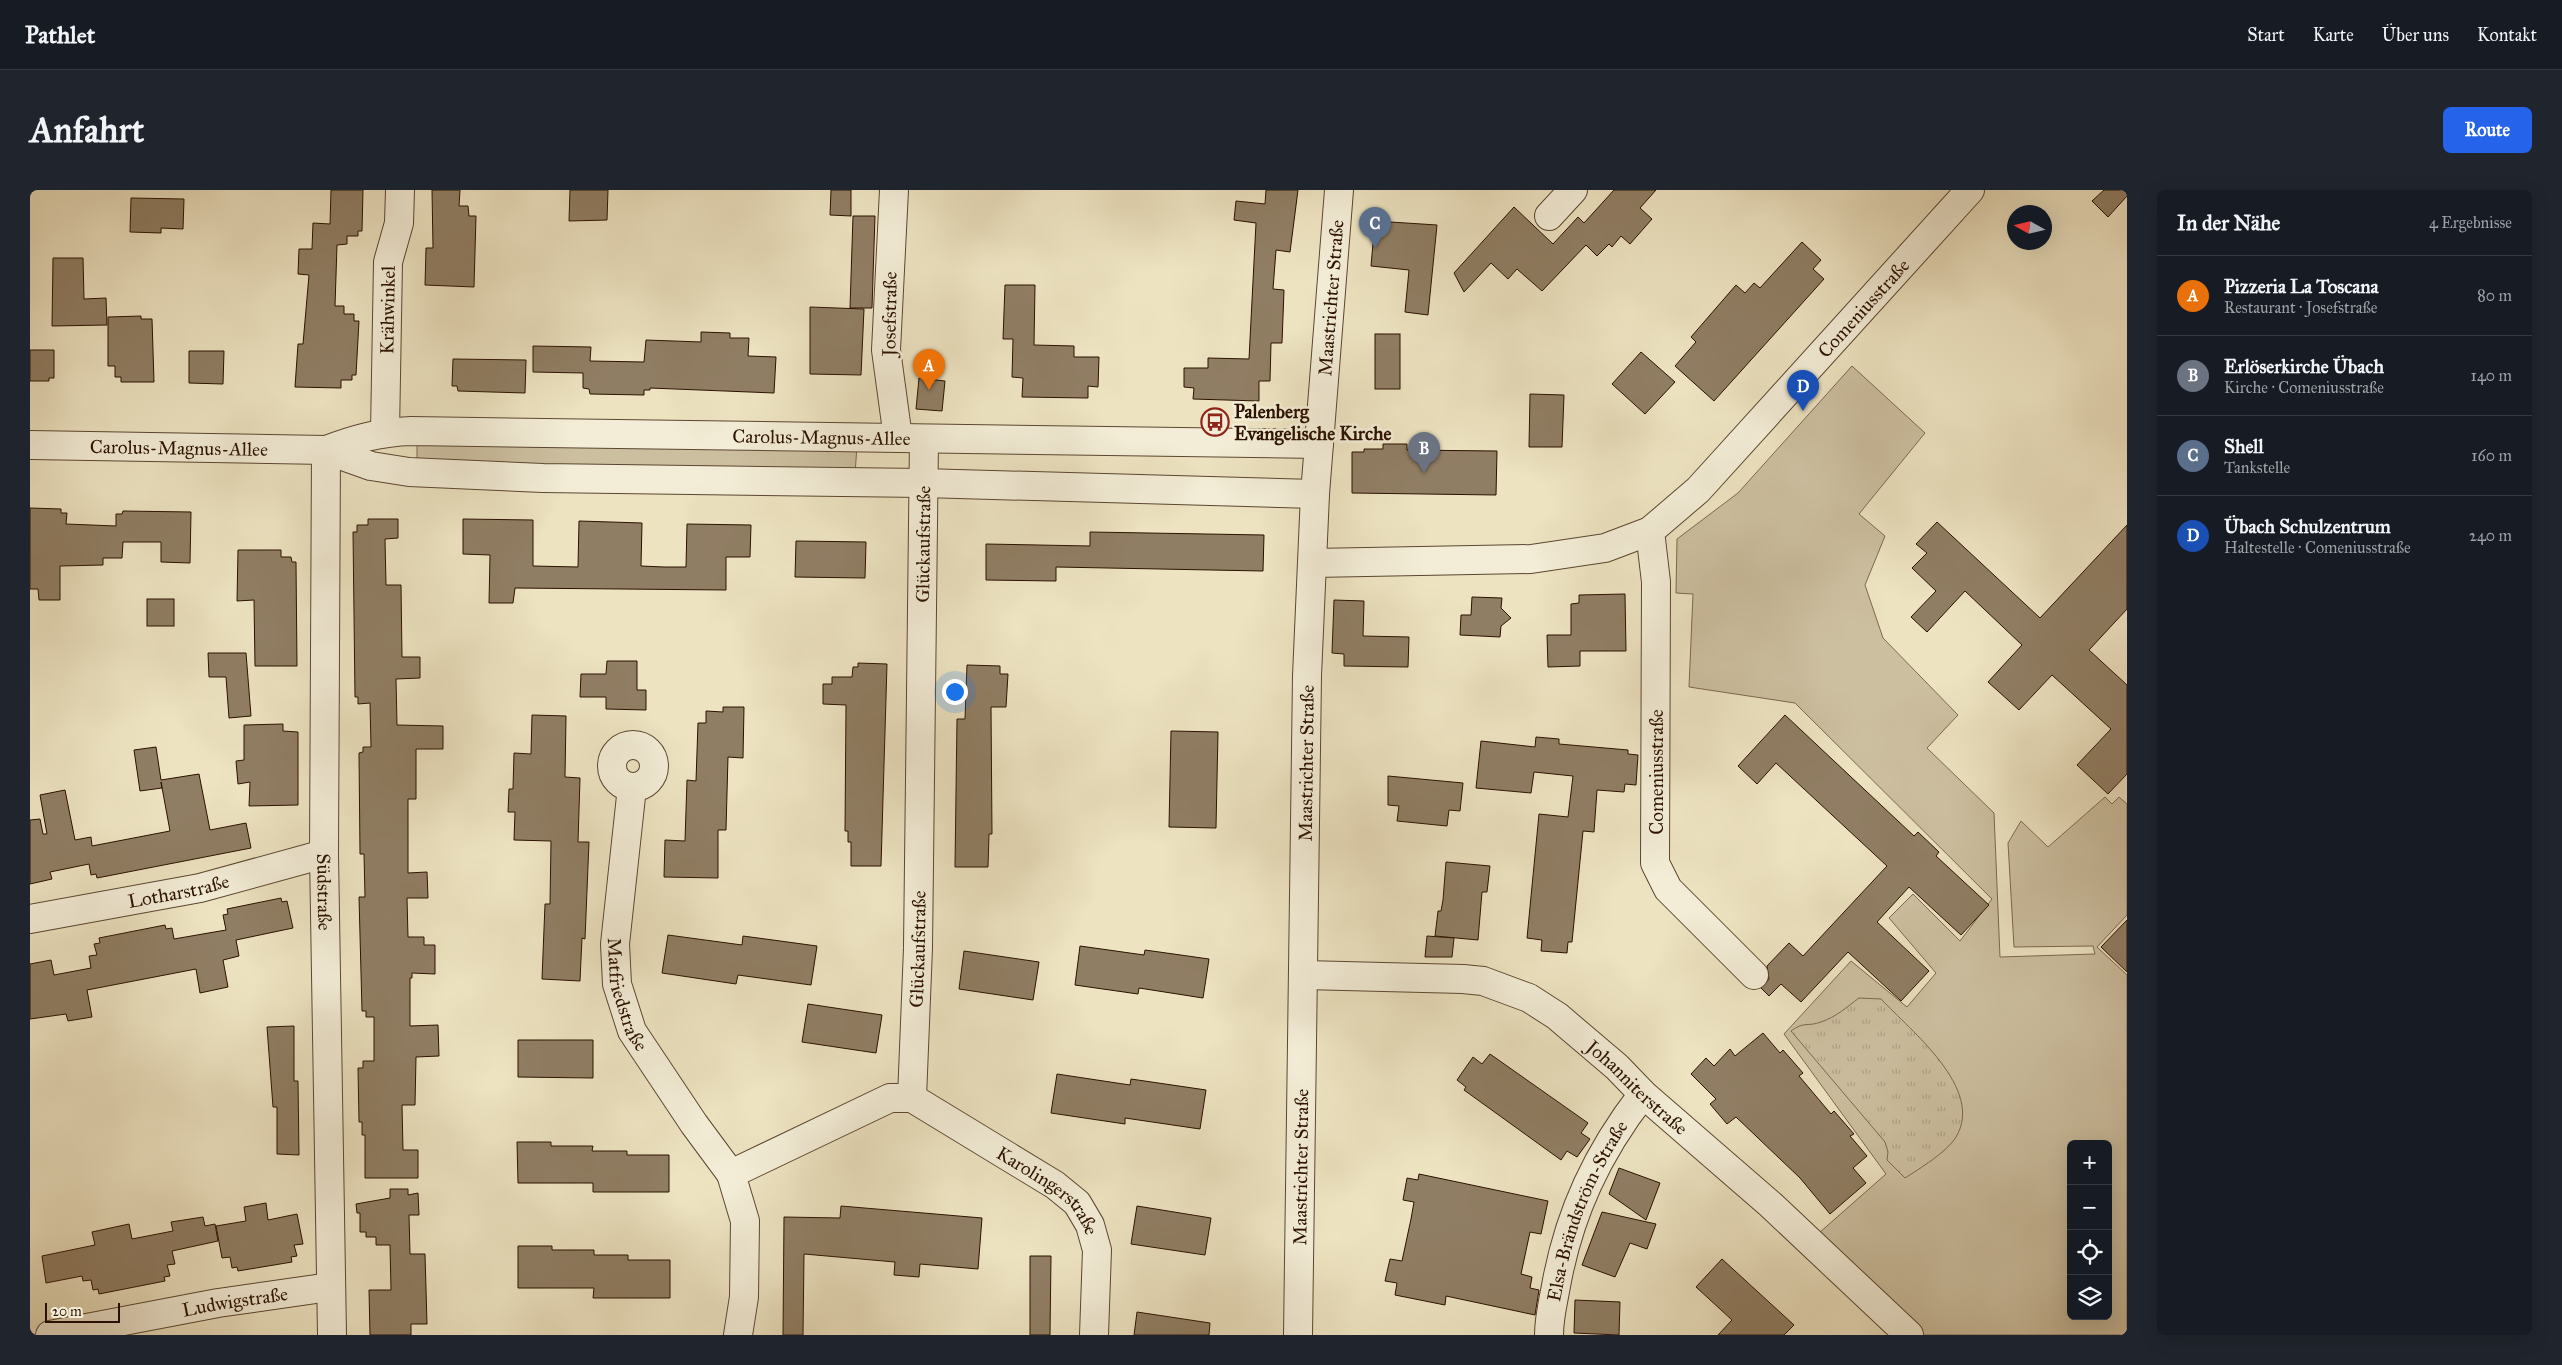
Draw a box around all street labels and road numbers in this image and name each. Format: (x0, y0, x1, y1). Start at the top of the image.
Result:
street label: Maastrichter Straße (1313, 219, 1349, 377)
street label: Comeniusstraße (1813, 254, 1914, 362)
street label: Krähwinkel (375, 265, 400, 355)
street label: Josefstraße (877, 271, 903, 359)
street label: Carolus-Magnus-Allee (732, 425, 911, 450)
street label: Carolus-Magnus-Allee (90, 435, 268, 461)
street label: Glückaufstraße (911, 485, 935, 603)
street label: Maastrichter Straße (1294, 685, 1319, 841)
street label: Comeniusstraße (1645, 709, 1668, 835)
street label: Südstraße (312, 853, 336, 931)
street label: Lotharstraße (126, 870, 232, 913)
street label: Glückaufstraße (905, 890, 931, 1008)
street label: Matfriedstraße (603, 937, 653, 1055)
street label: Johanniterstraße (1580, 1034, 1693, 1140)
street label: Maastrichter Straße (1288, 1089, 1313, 1245)
street label: Elsa-Brändström-Straße (1542, 1116, 1633, 1303)
street label: Karolingerstraße (992, 1141, 1103, 1237)
street label: Ludwigstraße (180, 1282, 289, 1322)

